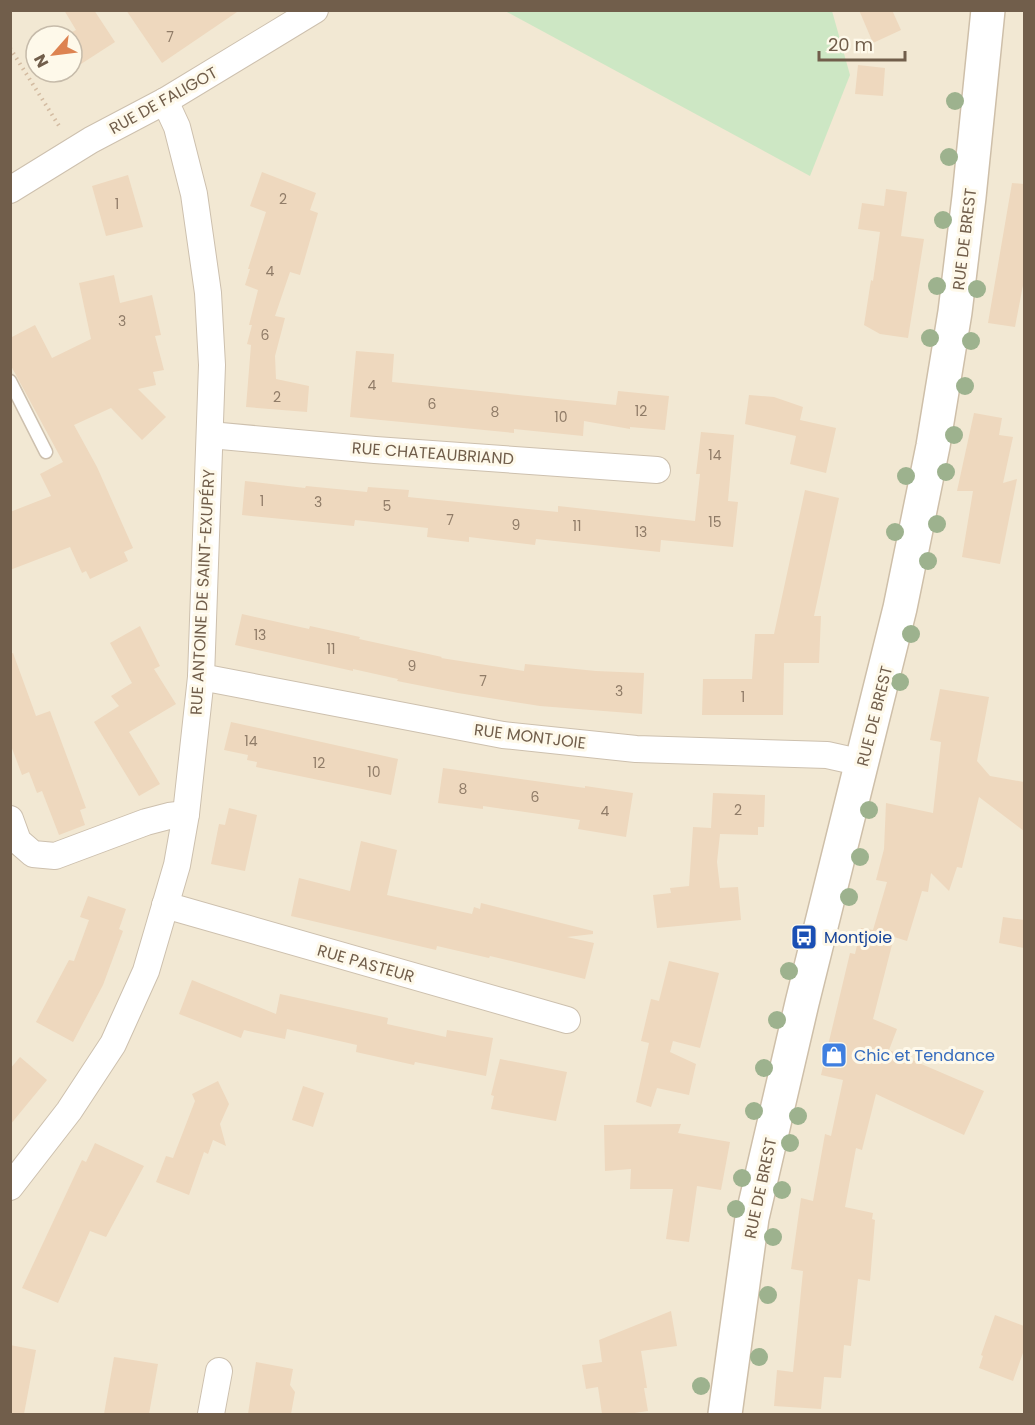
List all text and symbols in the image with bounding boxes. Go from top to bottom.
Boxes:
north arrow [24,24,84,84]
scale bar [819,24,904,62]
house number: 7 [166,27,174,47]
text: 20 m [828,32,873,57]
text: N [28,50,54,72]
street label: RUE DE FALIGOT [105,61,222,140]
street label: RUE DE BREST [947,186,982,291]
house number: 2 [279,189,287,209]
house number: 1 [115,194,119,214]
house number: 4 [266,261,275,281]
house number: 3 [118,311,126,331]
house number: 6 [261,325,270,345]
house number: 4 [368,375,377,395]
house number: 2 [273,387,281,407]
house number: 6 [428,394,437,414]
house number: 12 [635,401,647,421]
house number: 8 [491,402,500,422]
house number: 10 [554,407,568,427]
street label: RUE CHATEAUBRIAND [351,436,515,471]
house number: 14 [708,445,722,465]
street label: RUE ANTOINE DE SAINT-EXUPÉRY [185,468,220,715]
house number: 1 [260,491,264,511]
house number: 3 [314,492,322,512]
house number: 5 [383,496,391,516]
house number: 7 [446,510,454,530]
house number: 15 [708,512,722,532]
house number: 9 [512,515,520,535]
house number: 11 [573,516,581,536]
house number: 13 [635,522,647,542]
house number: 13 [254,625,266,645]
house number: 11 [327,639,335,659]
house number: 9 [408,656,416,676]
street label: RUE DE BREST [851,663,898,769]
house number: 7 [479,671,487,691]
house number: 3 [615,681,623,701]
house number: 1 [741,687,745,707]
street label: RUE MONTJOIE [473,718,587,755]
house number: 14 [244,731,258,751]
house number: 12 [313,753,325,773]
house number: 10 [367,762,381,782]
house number: 8 [459,779,468,799]
house number: 6 [531,787,540,807]
house number: 2 [734,800,742,820]
house number: 4 [601,801,610,821]
bus stop icon: Montjoie [789,922,819,952]
place label: Montjoie [824,926,892,949]
street label: RUE PASTEUR [315,939,417,988]
shop icon: Chic et Tendance [819,1040,849,1070]
place label: Chic et Tendance [854,1044,995,1067]
street label: RUE DE BREST [739,1135,782,1241]

